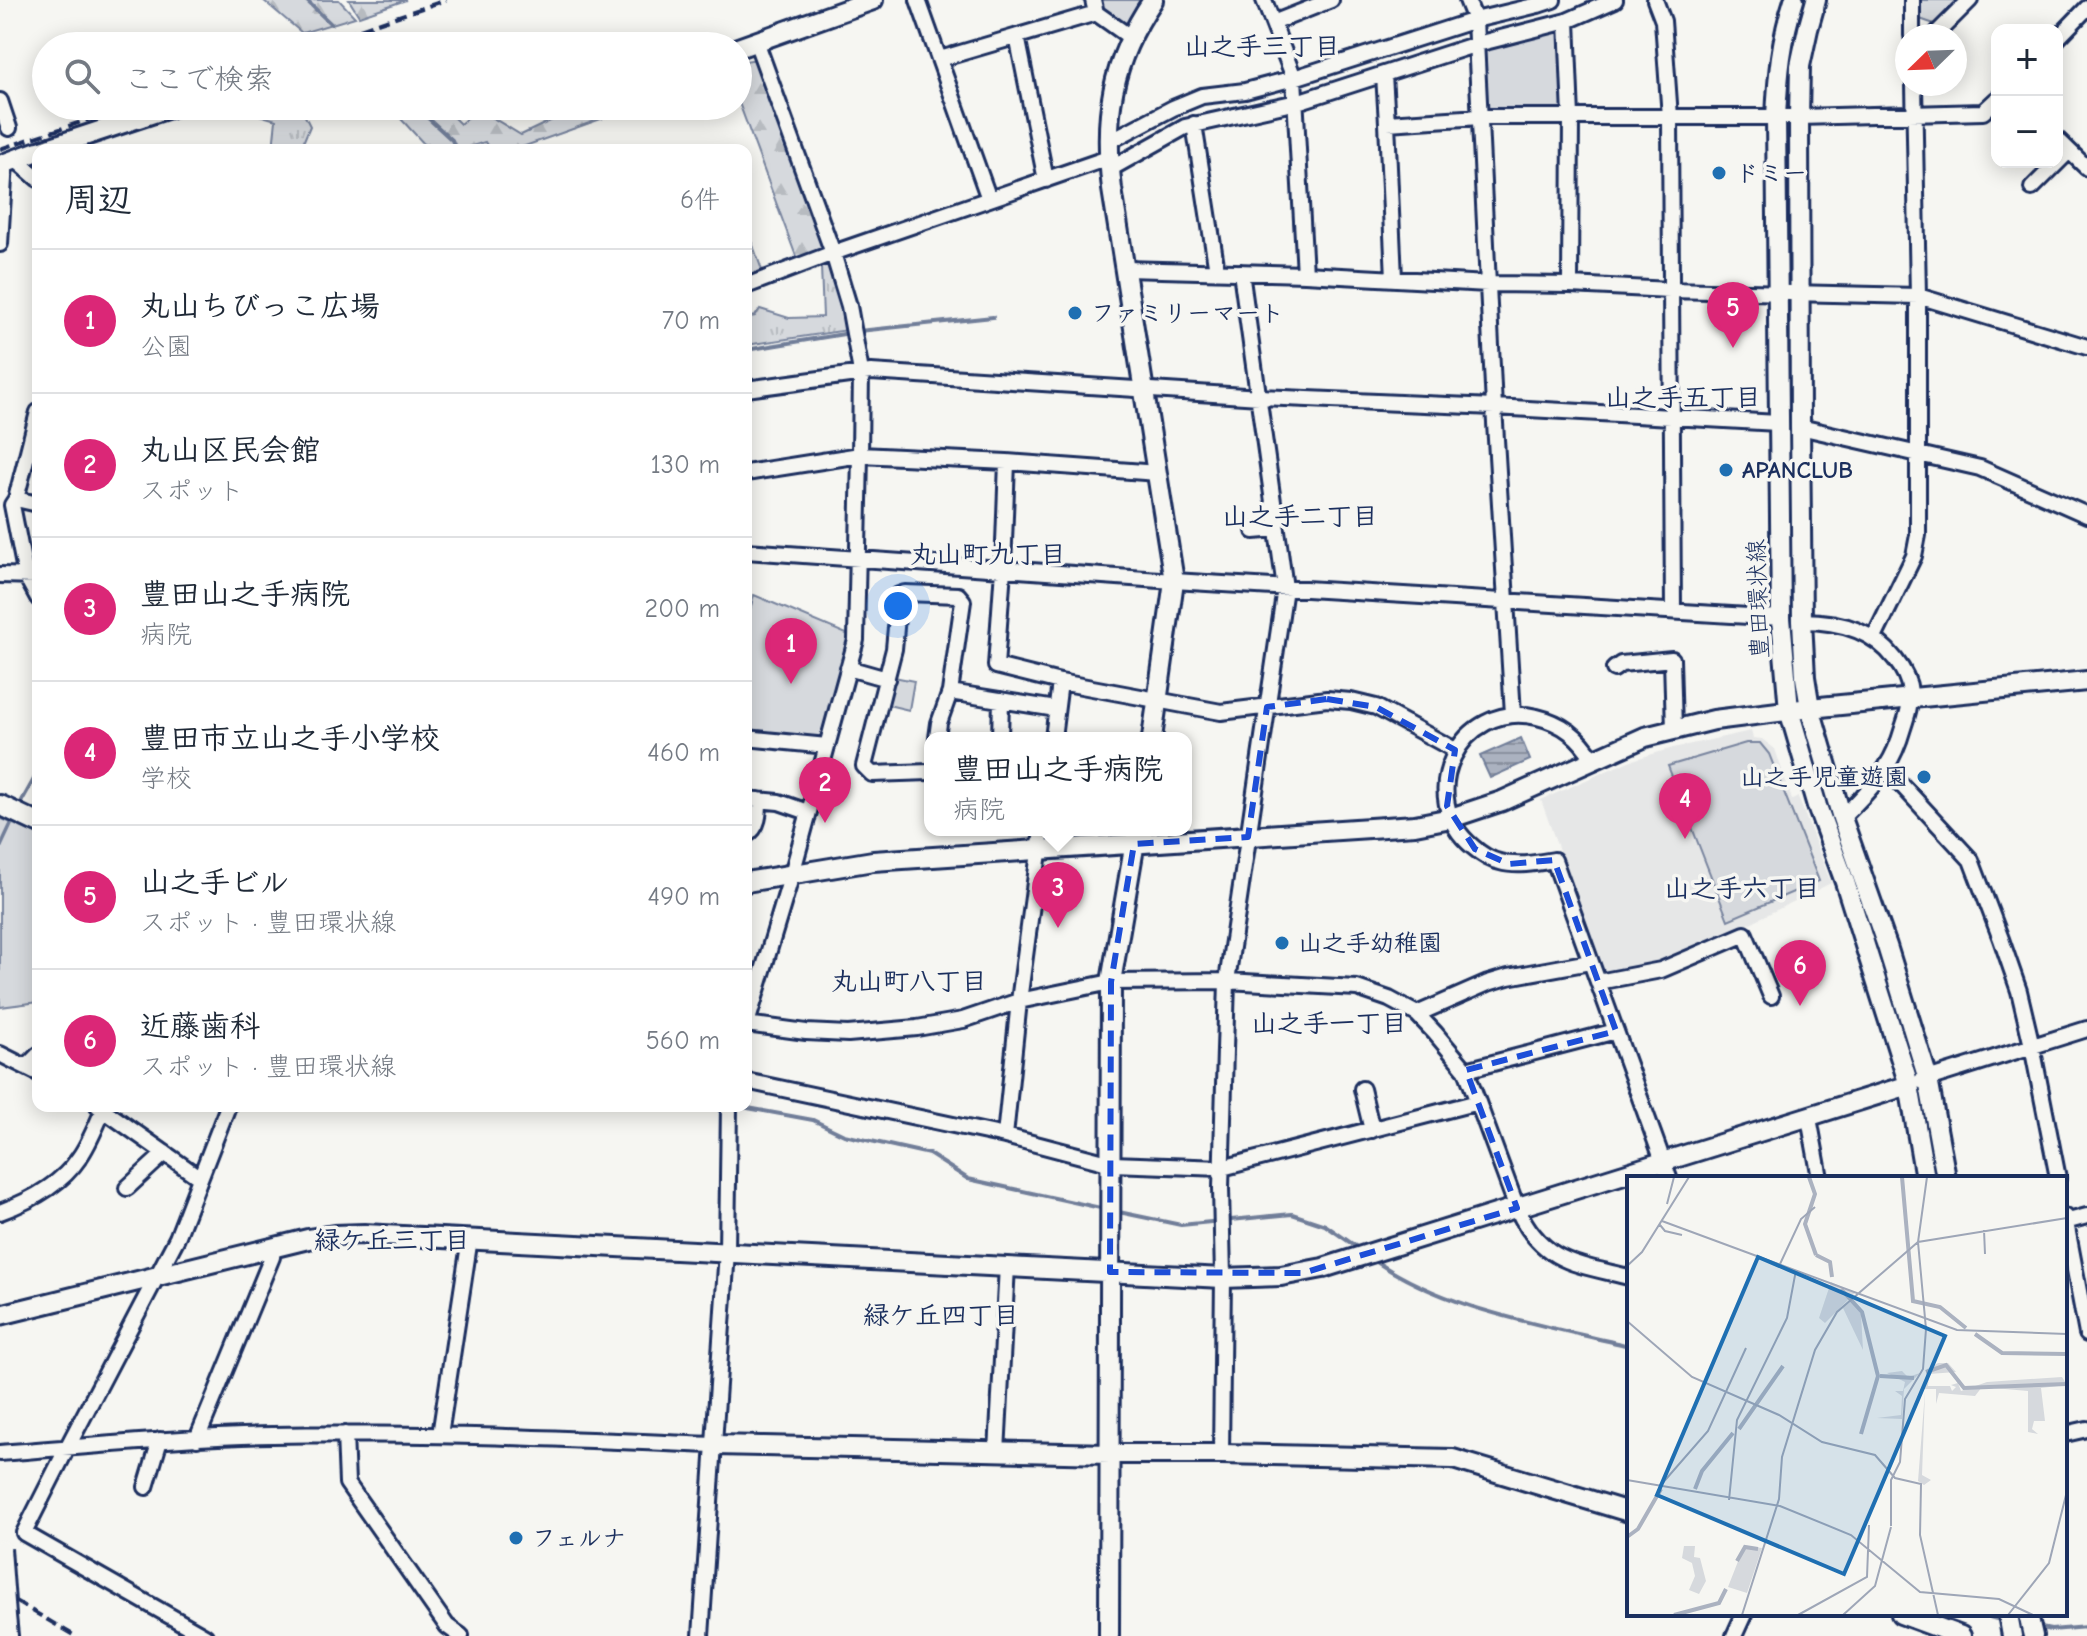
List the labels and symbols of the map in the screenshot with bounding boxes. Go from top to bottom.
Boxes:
north arrow [1895,24,1967,96]
district label: 山之手三丁目 [1184,32,1340,62]
place label: ドミー [1735,159,1807,187]
marker: ドミー [1710,164,1728,182]
pin: 5 [1707,282,1759,348]
place label: ファミリーマート [1091,299,1284,327]
marker: ファミリーマート [1066,304,1084,322]
district label: 山之手五丁目 [1605,383,1761,413]
place label: APANCLUB [1742,456,1853,484]
marker: APANCLUB [1717,461,1735,479]
district label: 山之手二丁目 [1222,502,1378,532]
street label: 豊田環状線 [1742,539,1774,659]
district label: 丸山町九丁目 [910,540,1066,570]
your location [878,586,918,626]
pin: 1 [765,618,817,684]
pin: 2 [799,757,851,823]
place label: 山之手児童遊園 [1740,763,1908,791]
marker: 山之手児童遊園 [1915,768,1933,786]
pin: 4 [1659,773,1711,839]
pin: 3 [1032,862,1084,928]
district label: 山之手六丁目 [1664,874,1820,904]
place label: 山之手幼稚園 [1298,929,1442,957]
marker: 山之手幼稚園 [1273,934,1291,952]
pin: 6 [1774,940,1826,1006]
district label: 丸山町八丁目 [831,967,987,997]
district label: 山之手一丁目 [1251,1009,1407,1039]
inset map [1627,1176,2067,1616]
district label: 緑ケ丘三丁目 [314,1226,470,1256]
district label: 緑ケ丘四丁目 [863,1301,1019,1331]
place label: フェルナ [532,1524,626,1552]
marker: フェルナ [507,1529,525,1547]

